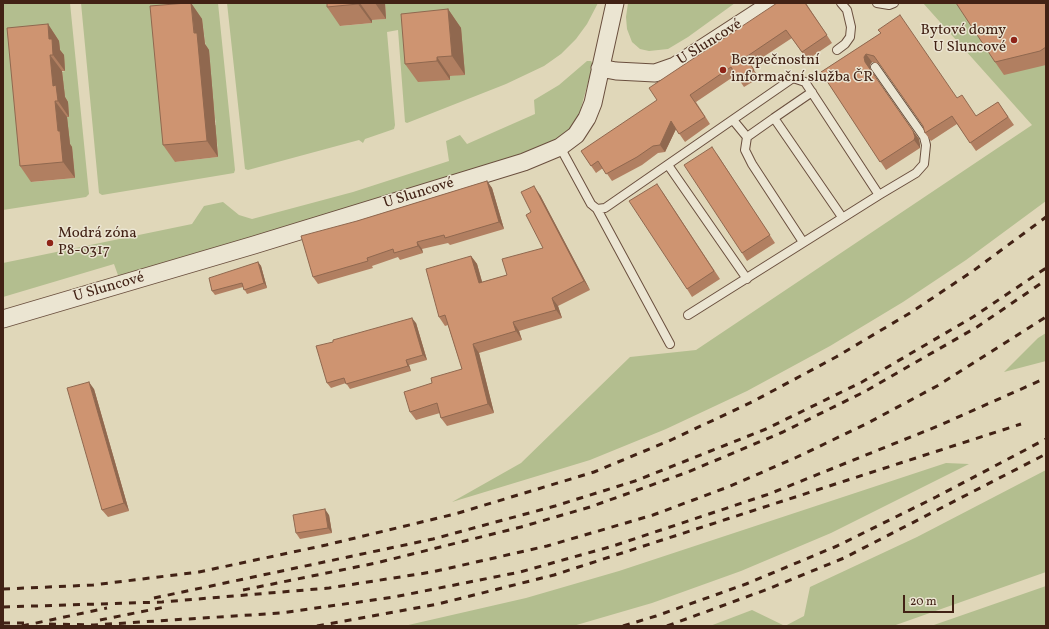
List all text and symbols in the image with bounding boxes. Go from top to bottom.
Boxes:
street label: U Sluncové [674,16,746,70]
place label: Bytové domy U Sluncové [920,22,1006,57]
marker: Bytové domy U Sluncové [1009,35,1019,45]
place label: Bezpečnostní informační služba ČR [731,52,873,87]
marker: Bezpečnostní informační služba ČR [718,65,728,75]
street label: U Sluncové [382,175,456,213]
place label: Modrá zóna P8-0317 [58,225,137,260]
marker: Modrá zóna P8-0317 [45,238,55,248]
street label: U Sluncové [72,269,146,307]
scale bar [905,587,956,613]
text: 20 m [910,594,937,610]

